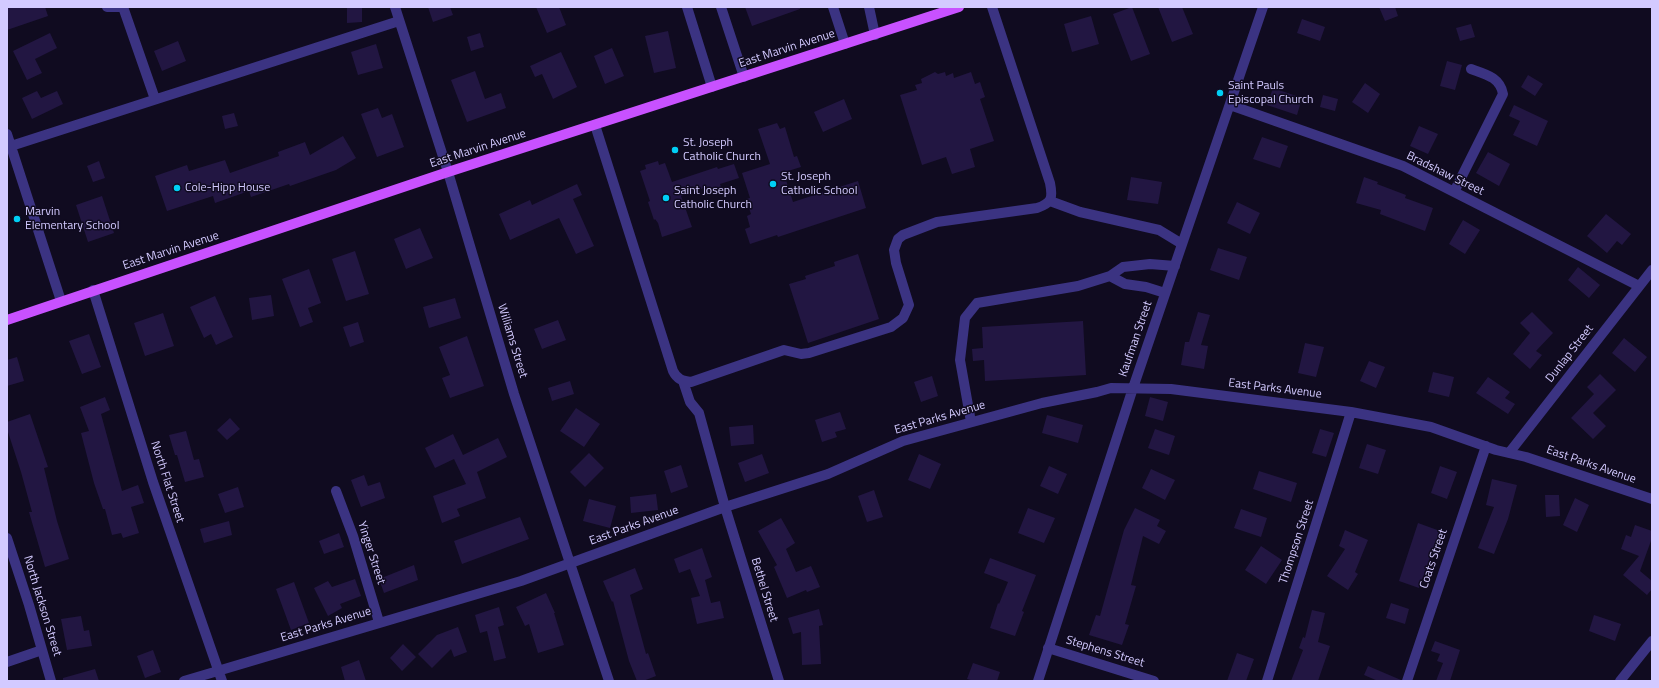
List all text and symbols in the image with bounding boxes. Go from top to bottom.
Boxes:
street label: East Marvin Avenue [737,27,837,71]
place label: Saint Pauls Episcopal Church [1228,79,1313,107]
marker: Saint Pauls Episcopal Church [1215,88,1225,98]
street label: East Marvin Avenue [428,127,528,171]
place label: St. Joseph Catholic Church [683,136,761,164]
marker: St. Joseph Catholic Church [670,145,680,155]
street label: Bradshaw Street [1404,149,1486,199]
place label: St. Joseph Catholic School [781,170,857,198]
marker: St. Joseph Catholic School [768,179,778,189]
place label: Cole-Hipp House [185,181,270,195]
marker: Cole-Hipp House [172,183,182,193]
place label: Saint Joseph Catholic Church [674,184,752,212]
marker: Saint Joseph Catholic Church [661,193,671,203]
place label: Marvin Elementary School [25,205,119,233]
marker: Marvin Elementary School [12,214,22,224]
street label: East Marvin Avenue [121,229,221,273]
street label: Kaufman Street [1116,299,1156,379]
street label: Williams Street [494,302,530,380]
street label: Dunlap Street [1543,322,1597,386]
street label: East Parks Avenue [1228,376,1322,402]
street label: East Parks Avenue [893,398,987,438]
street label: North Flat Street [147,439,187,525]
street label: East Parks Avenue [1544,443,1638,487]
street label: Thompson Street [1277,498,1317,586]
street label: East Parks Avenue [587,503,681,549]
street label: Yinger Street [354,520,388,586]
street label: Coats Street [1417,527,1451,591]
street label: North Jackson Street [20,554,64,658]
street label: Bethel Street [747,556,781,624]
street label: East Parks Avenue [279,604,373,646]
street label: Stephens Street [1064,633,1146,671]

